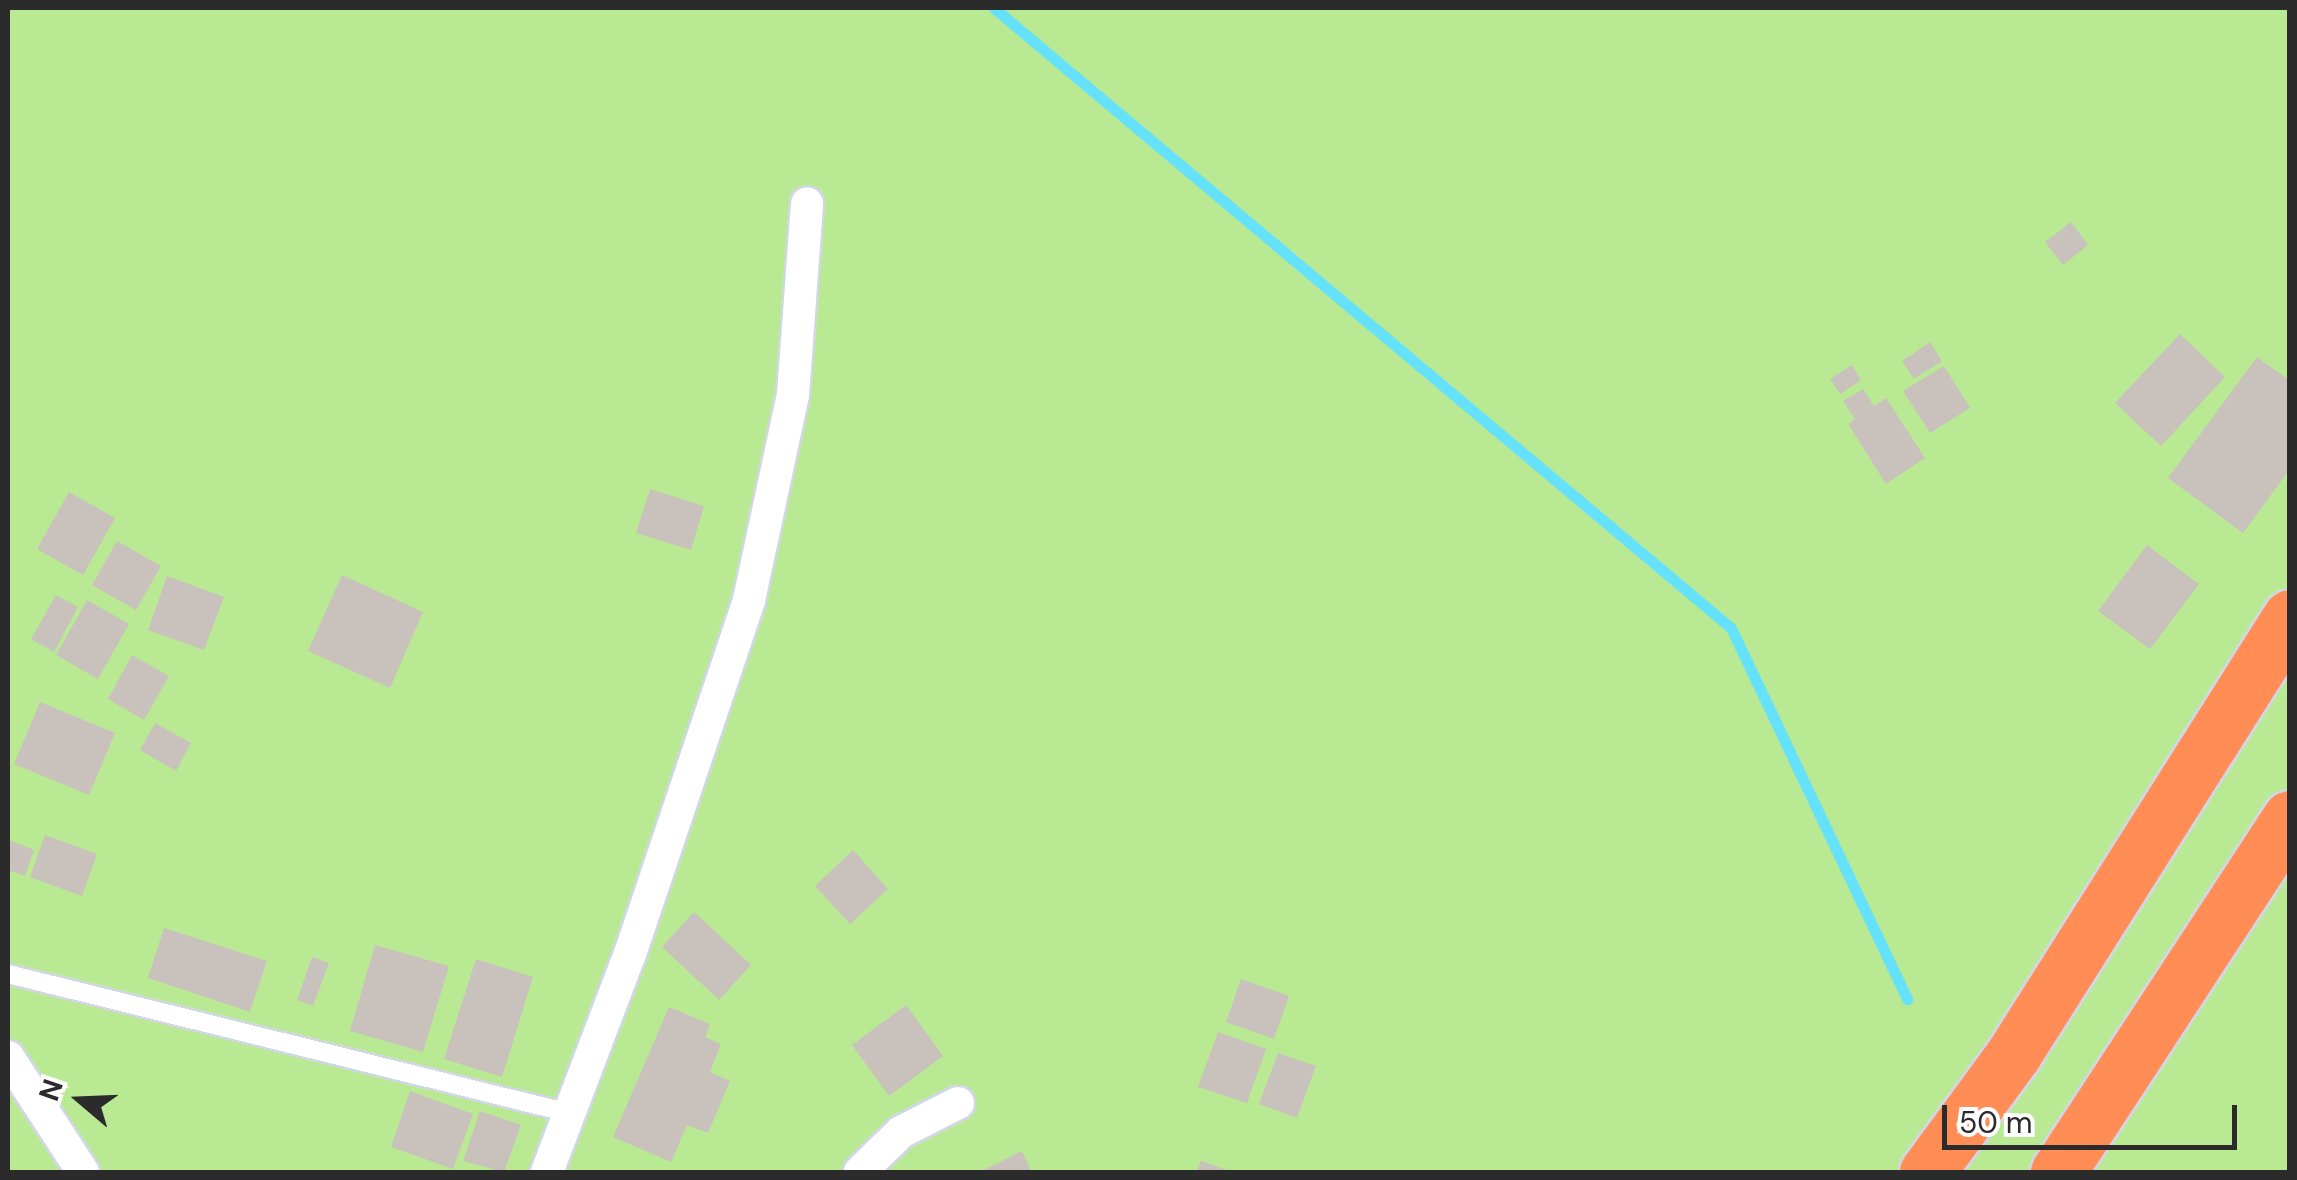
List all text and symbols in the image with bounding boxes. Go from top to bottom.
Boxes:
north arrow [30,1050,130,1150]
text: N [30,1074,72,1106]
scale bar [1947,1085,2242,1147]
text: 50 m [1959,1103,2033,1142]

